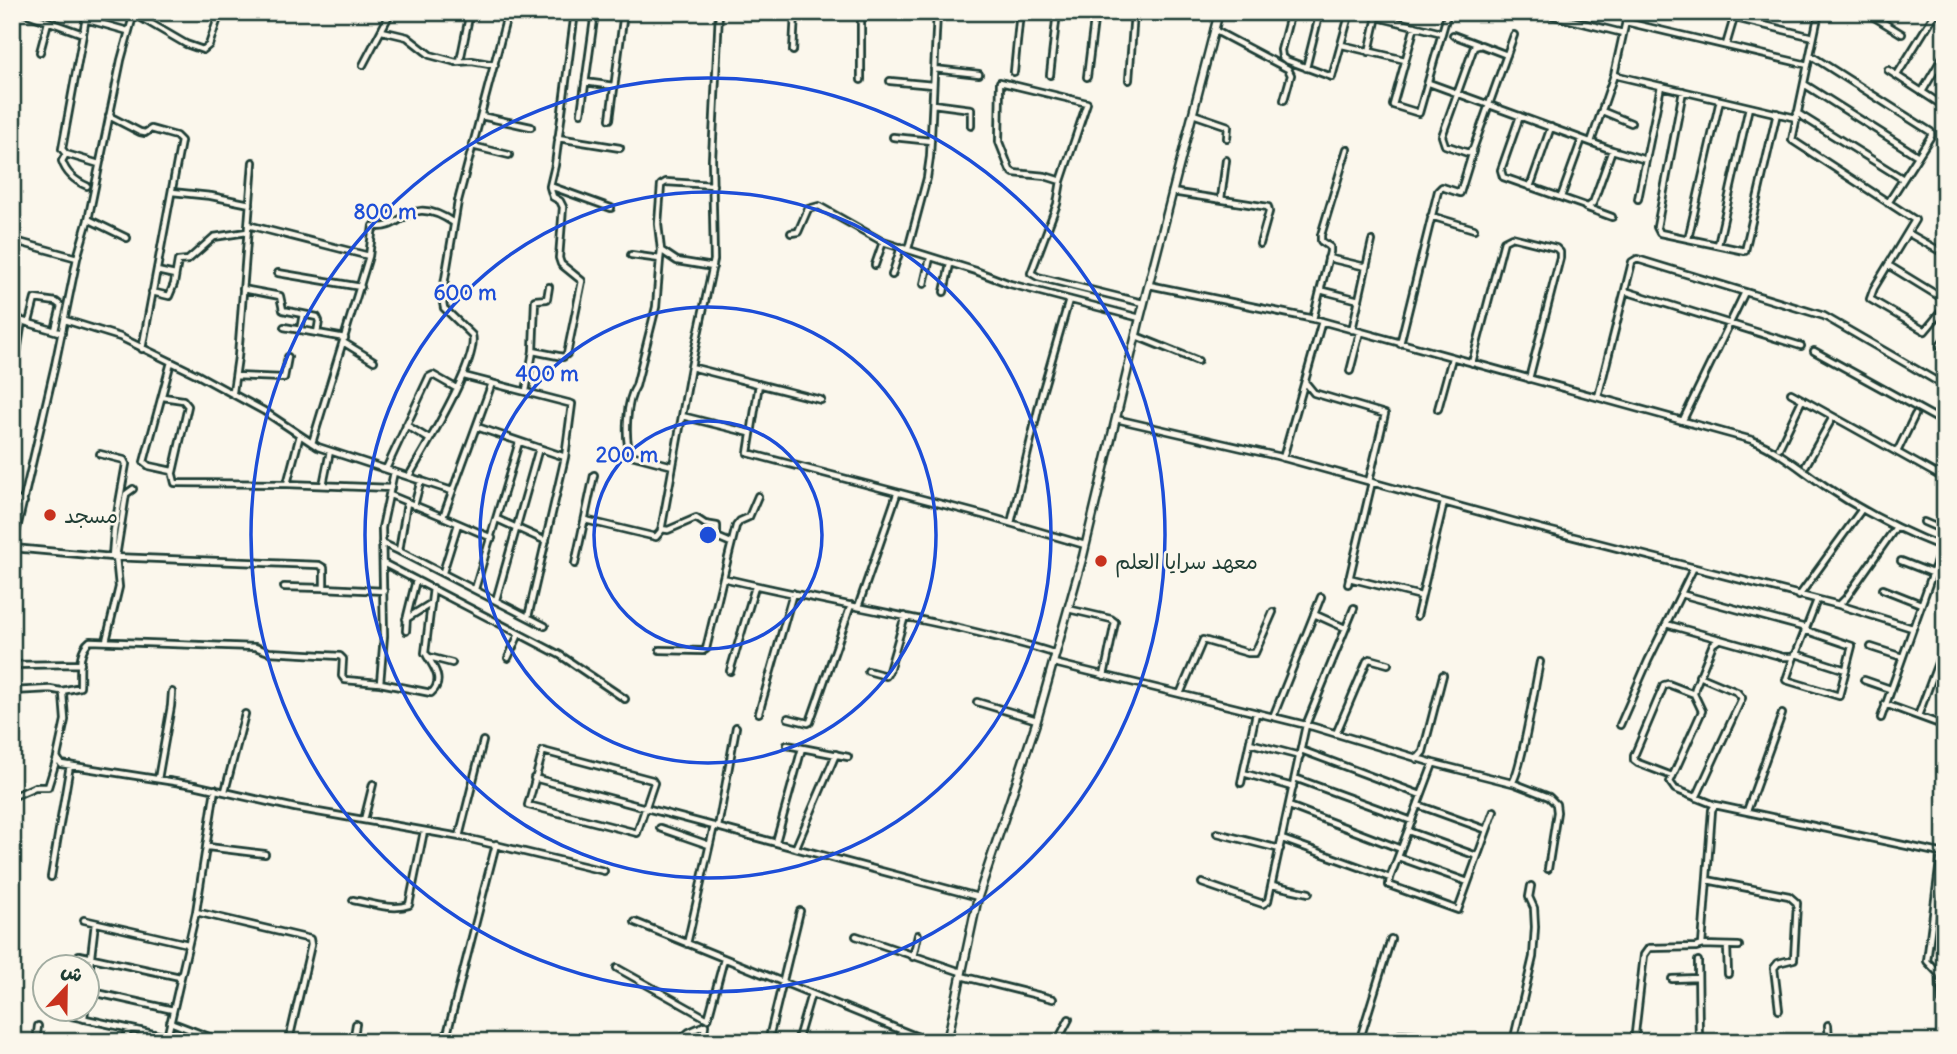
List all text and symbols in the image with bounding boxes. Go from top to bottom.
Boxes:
text: 800 m [353,198,417,225]
text: 600 m [433,279,497,306]
text: 400 m [515,360,579,387]
text: 200 m [596,441,659,468]
place label: مسجد [64,502,118,529]
marker: مسجد [42,507,58,523]
centre of rings [696,523,720,547]
place label: معهد سرايا العلم [1115,548,1258,578]
marker: معهد سرايا العلم [1093,553,1109,569]
north arrow [32,953,102,1023]
text: ش [58,957,87,987]

